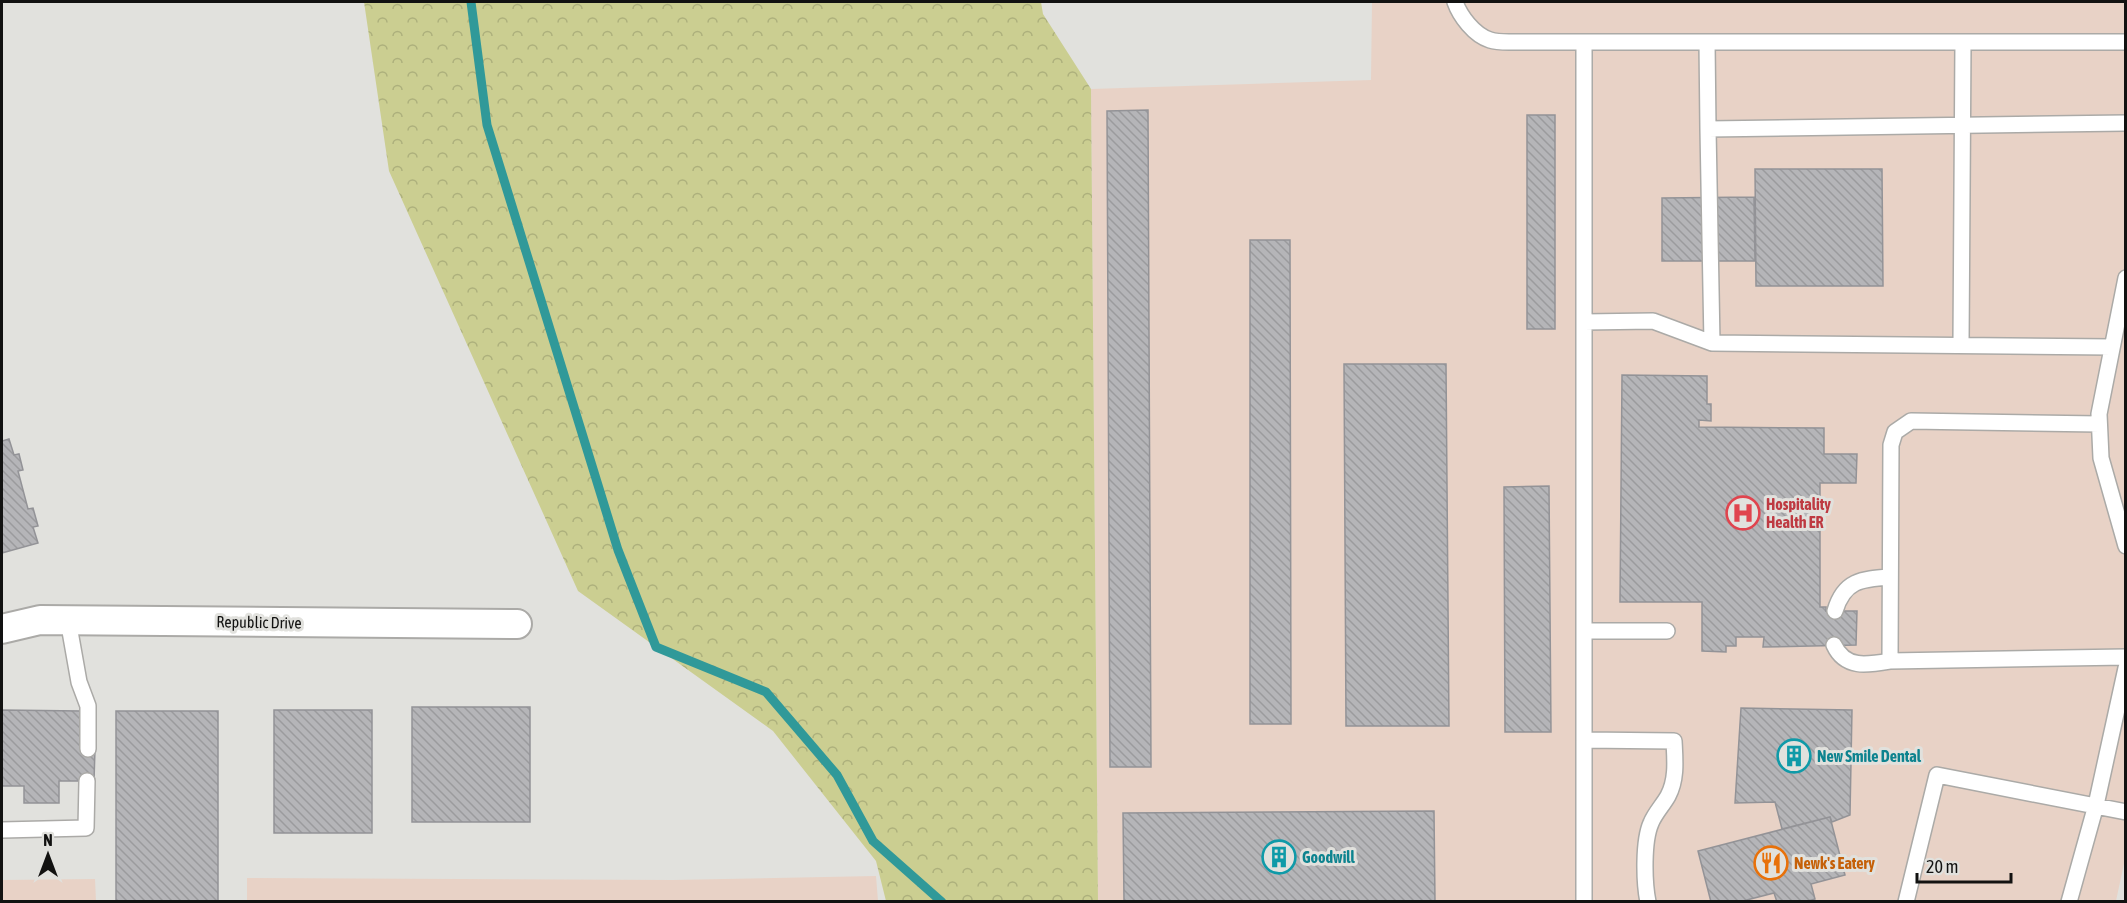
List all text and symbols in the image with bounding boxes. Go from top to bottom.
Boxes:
hospital icon: Hospitality Health ER [1725,495,1761,531]
place label: Hospitality Health ER [1766,495,1831,531]
street label: Republic Drive [216,612,302,633]
building icon: New Smile Dental [1776,738,1812,774]
place label: New Smile Dental [1817,747,1922,765]
north arrow [18,825,78,885]
text: N [43,831,53,849]
building icon: Goodwill [1261,839,1297,875]
restaurant icon: Newk's Eatery [1753,845,1789,881]
scale bar [1917,846,2012,884]
place label: Goodwill [1302,848,1356,866]
place label: Newk's Eatery [1794,854,1875,872]
text: 20 m [1926,856,1958,877]

